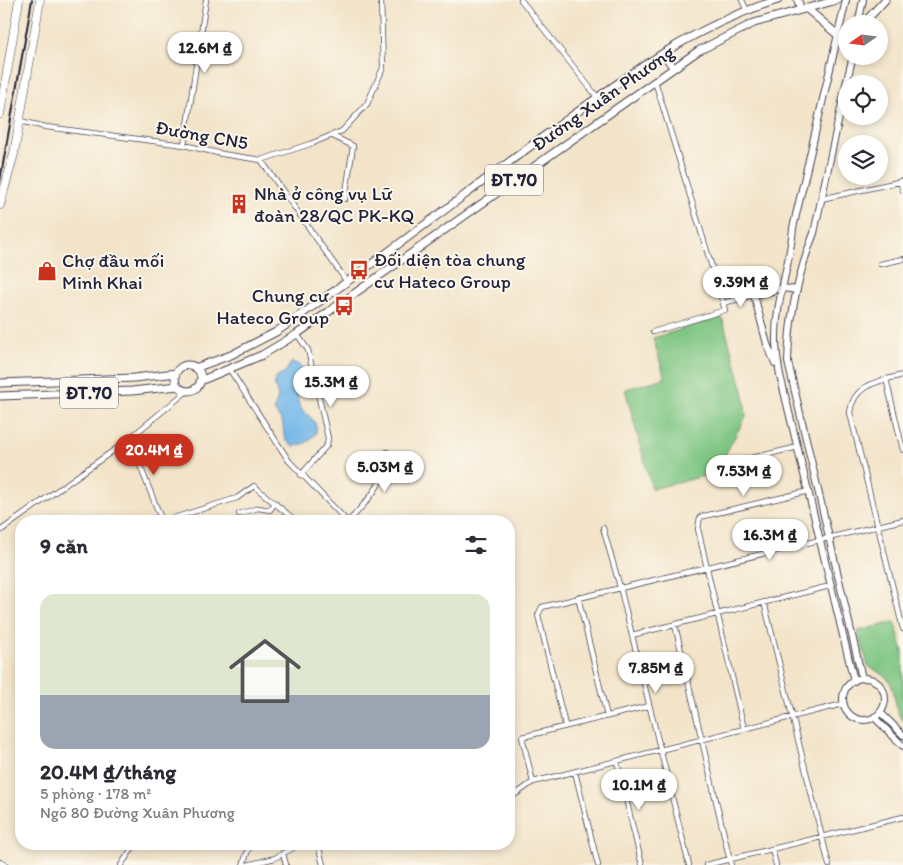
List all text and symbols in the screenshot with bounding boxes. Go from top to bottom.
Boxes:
north arrow [838,15,888,65]
map controls [838,15,888,185]
pin: 12.6M ₫ [159,32,251,74]
text: 12.6M ₫ [178,38,232,57]
street label: Đường Xuân Phương [527,40,679,156]
button: locate [838,75,888,125]
street label: Đường CN5 [154,116,250,154]
button: layers [838,135,888,185]
road number: ĐT.70 [485,164,543,196]
place label: Nhà ở công vụ Lữ đoàn 28/QC PK-KQ [254,182,415,227]
building icon: Nhà ở công vụ Lữ đoàn 28/QC PK-KQ [228,193,250,215]
place label: Đối diện tòa chung cư Hateco Group [374,248,526,293]
place label: Chợ đầu mối Minh Khai [62,249,164,294]
bus stop icon: Đối diện tòa chung cư Hateco Group [348,259,370,281]
shop icon: Chợ đầu mối Minh Khai [36,260,58,282]
pin: 9.39M ₫ [695,266,787,308]
text: 9.39M ₫ [714,272,768,291]
place label: Chung cư Hateco Group [217,284,330,329]
bus stop icon: Chung cư Hateco Group [333,295,355,317]
pin: 15.3M ₫ [285,366,377,408]
text: 15.3M ₫ [304,372,358,391]
road number: ĐT.70 [60,378,118,408]
pin: 20.4M ₫ [108,434,200,476]
text: 20.4M ₫ [125,440,183,459]
pin: 5.03M ₫ [339,450,431,493]
pin: 7.53M ₫ [698,454,790,497]
text: 5.03M ₫ [357,457,413,476]
text: 7.53M ₫ [717,461,771,480]
pin: 16.3M ₫ [724,518,816,561]
text: 16.3M ₫ [743,525,797,544]
icon: filters [462,531,490,559]
text: 9 căn [40,533,88,558]
icon: home [220,626,310,716]
pin: 7.85M ₫ [610,652,702,694]
text: 7.85M ₫ [629,658,683,677]
text: 20.4M ₫/tháng [40,759,176,784]
pin: 10.1M ₫ [593,768,685,811]
text: 10.1M ₫ [612,775,666,794]
text: 5 phòng · 178 m² [40,784,151,803]
text: Ngõ 80 Đường Xuân Phương [40,803,235,822]

